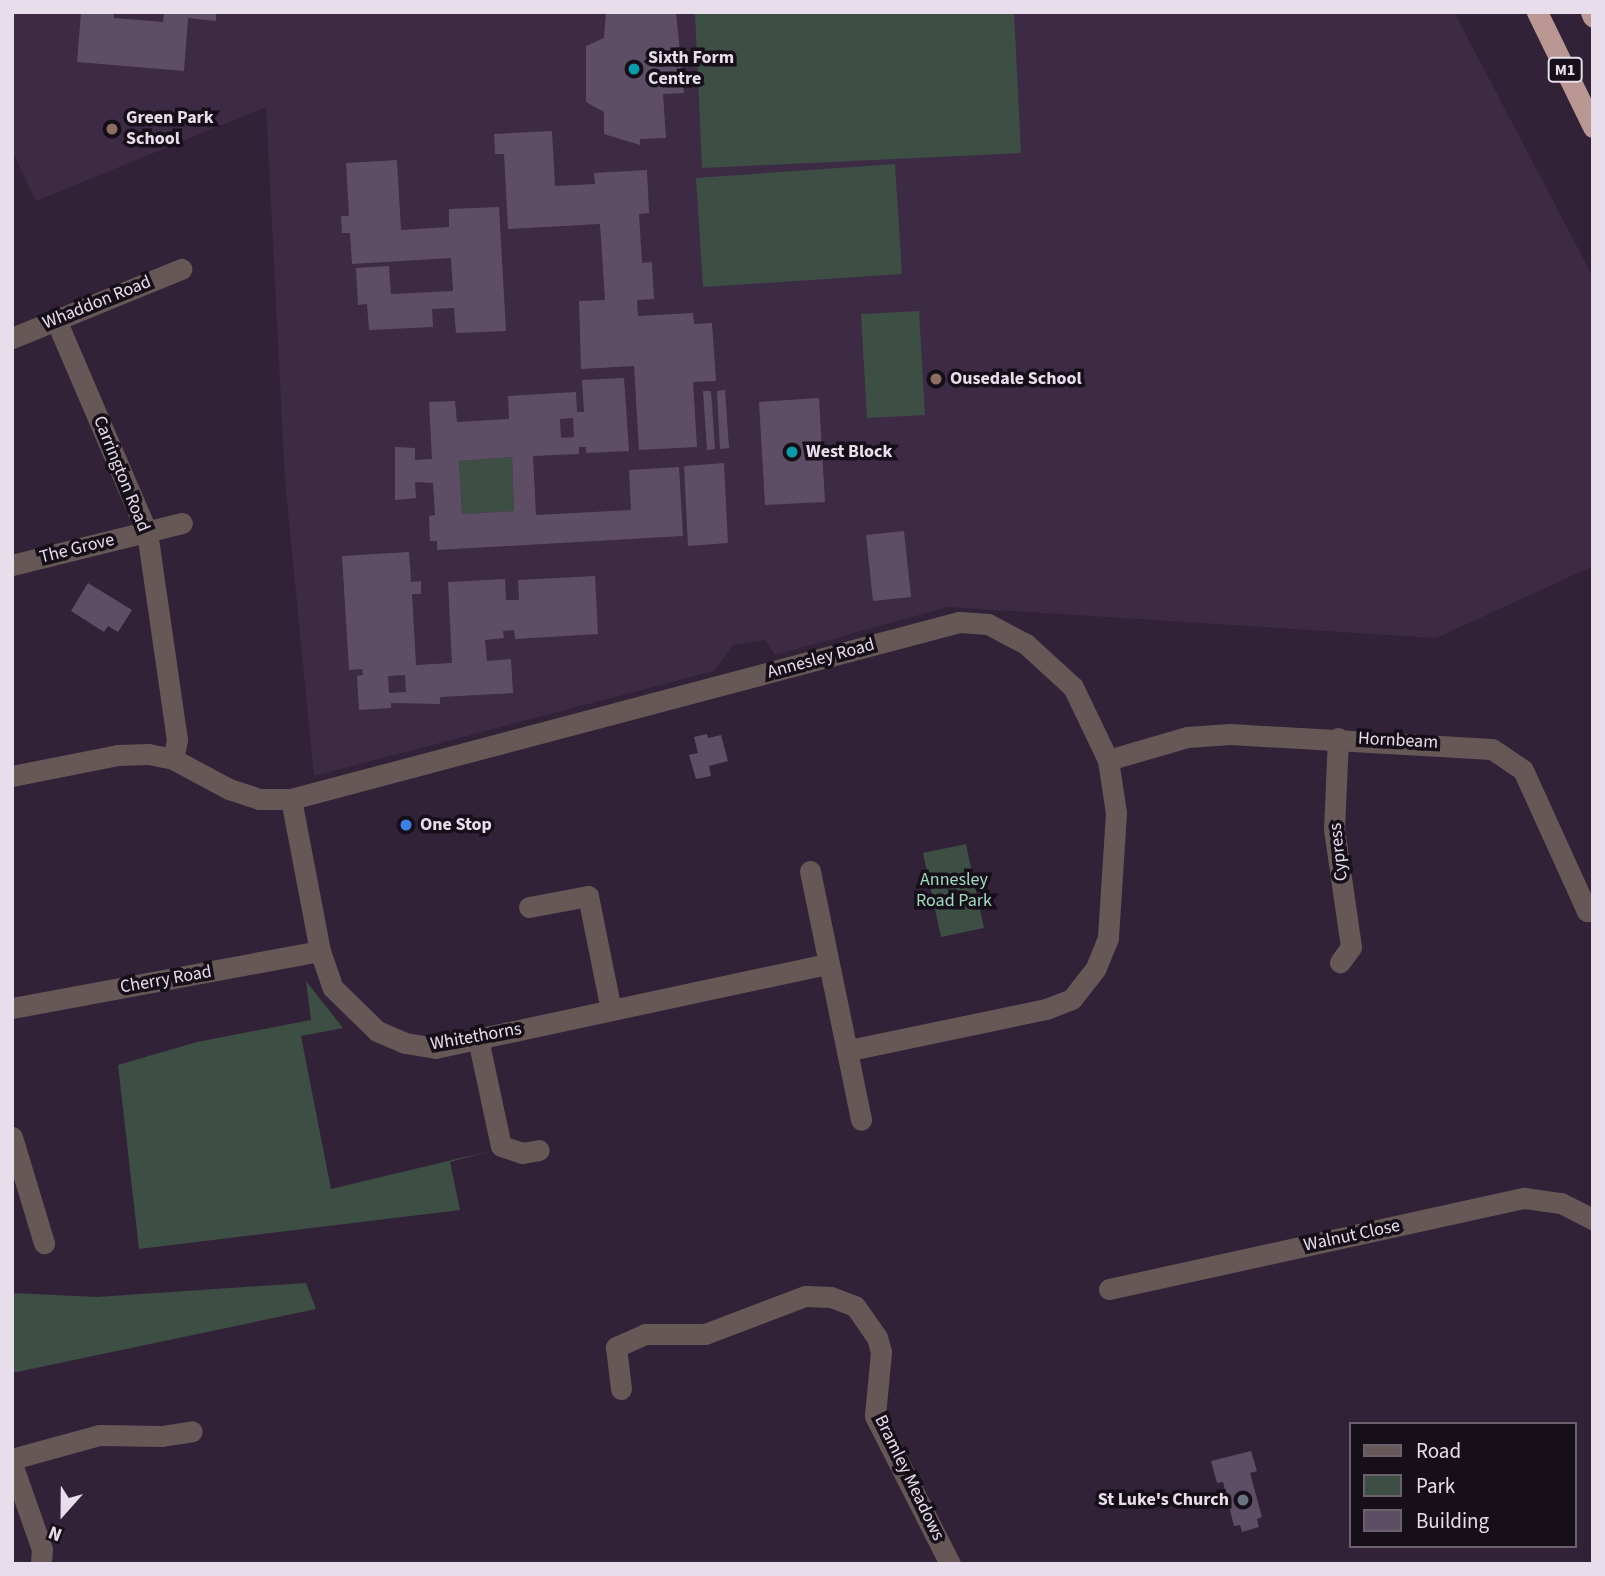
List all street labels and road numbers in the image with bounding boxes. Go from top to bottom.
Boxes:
road number: M1 [1548,58,1582,82]
street label: Whaddon Road [40,271,154,335]
street label: Carrington Road [88,413,154,535]
street label: The Grove [37,529,117,569]
street label: Annesley Road [765,634,877,684]
street label: Hornbeam [1357,728,1439,754]
street label: Cypress [1325,822,1353,882]
street label: Cherry Road [119,961,213,999]
street label: Whitethorns [429,1018,523,1056]
street label: Walnut Close [1302,1215,1402,1257]
street label: Bramley Meadows [869,1412,949,1544]

